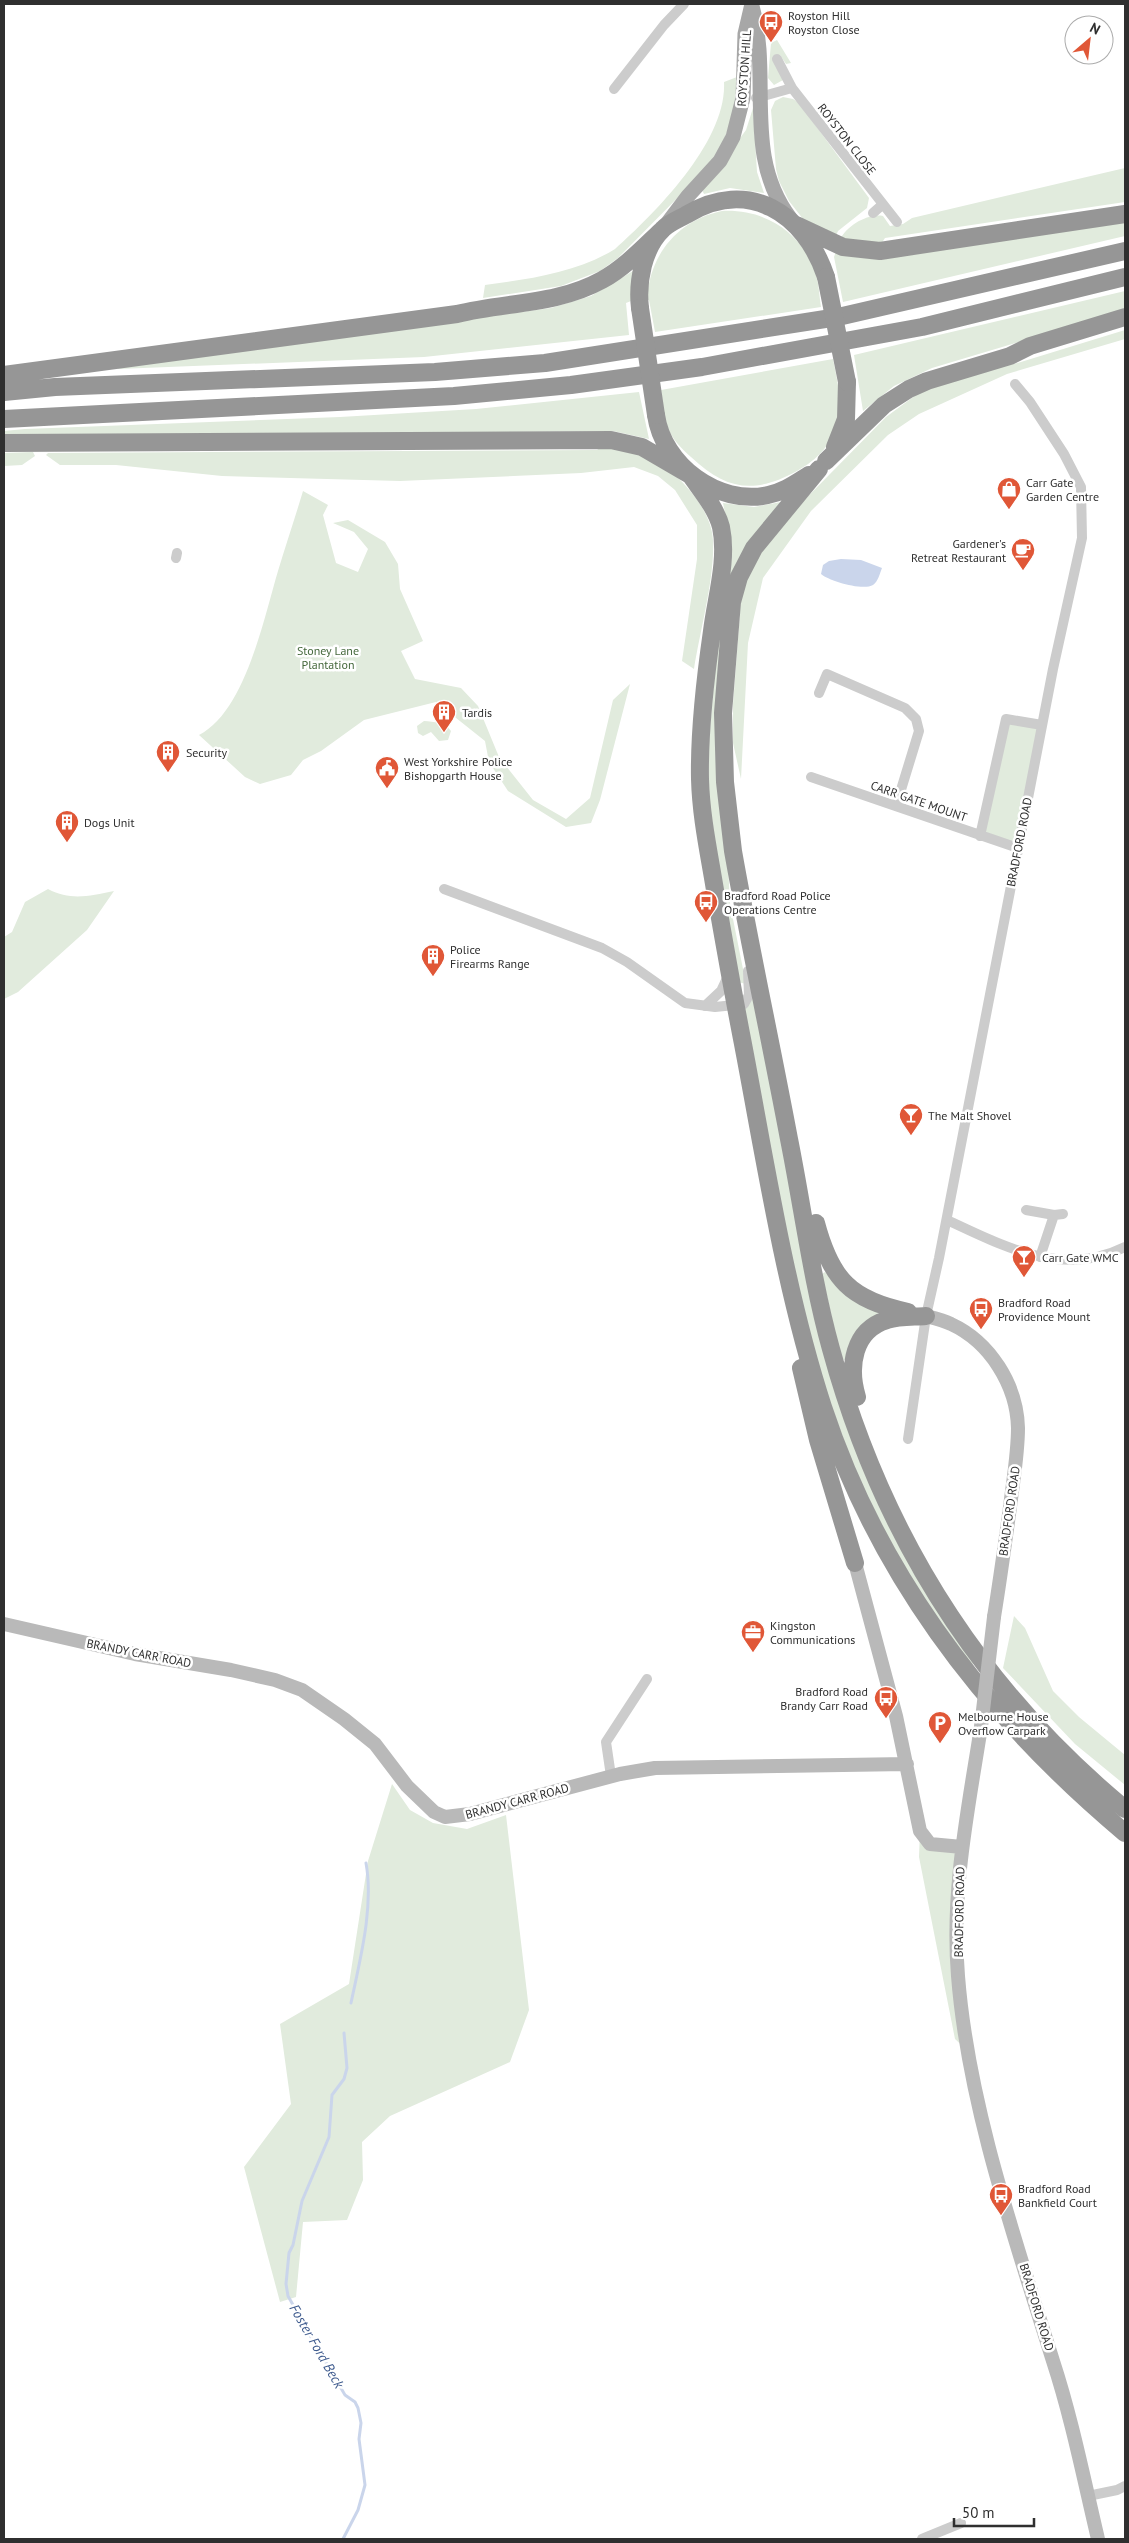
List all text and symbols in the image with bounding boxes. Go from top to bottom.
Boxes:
place label: Royston Hill Royston Close [788,8,860,37]
bus stop icon: Royston Hill Royston Close [758,9,784,43]
north arrow [1064,15,1114,65]
text: N [1087,18,1103,39]
street label: ROYSTON HILL [734,29,754,107]
street label: ROYSTON CLOSE [815,100,879,178]
place label: Carr Gate Garden Centre [1026,475,1099,504]
shop icon: Carr Gate Garden Centre [996,476,1022,510]
place label: Gardener's Retreat Restaurant [911,536,1006,565]
cafe icon: Gardener's Retreat Restaurant [1010,537,1036,571]
park label: Stoney Lane Plantation [297,643,359,672]
building icon: Tardis [431,699,457,733]
place label: Tardis [462,705,492,720]
building icon: Security [155,739,181,773]
place label: Security [186,745,228,760]
place label: West Yorkshire Police Bishopgarth House [404,754,512,783]
public building icon: West Yorkshire Police Bishopgarth House [374,755,400,789]
street label: CARR GATE MOUNT [869,777,970,825]
street label: BRADFORD ROAD [1003,796,1035,888]
building icon: Dogs Unit [54,809,80,843]
place label: Dogs Unit [84,815,135,830]
place label: Bradford Road Police Operations Centre [724,888,831,917]
bus stop icon: Bradford Road Police Operations Centre [693,889,719,923]
place label: Police Firearms Range [450,942,530,971]
building icon: Police Firearms Range [420,943,446,977]
bar icon: The Malt Shovel [898,1102,924,1136]
place label: The Malt Shovel [928,1108,1012,1123]
bar icon: Carr Gate WMC [1011,1244,1037,1278]
place label: Carr Gate WMC [1042,1250,1119,1265]
place label: Bradford Road Providence Mount [998,1295,1090,1324]
bus stop icon: Bradford Road Providence Mount [968,1296,994,1330]
street label: BRADFORD ROAD [995,1465,1023,1557]
place label: Kingston Communications [770,1618,855,1647]
office icon: Kingston Communications [740,1619,766,1653]
street label: BRANDY CARR ROAD [85,1635,193,1671]
place label: Bradford Road Brandy Carr Road [780,1684,868,1713]
bus stop icon: Bradford Road Brandy Carr Road [873,1685,899,1719]
place label: Melbourne House Overflow Carpark [958,1709,1049,1738]
parking icon: Melbourne House Overflow Carpark [927,1710,953,1744]
street label: BRANDY CARR ROAD [464,1780,570,1822]
street label: BRADFORD ROAD [951,1866,967,1957]
place label: Bradford Road Bankfield Court [1018,2181,1097,2210]
bus stop icon: Bradford Road Bankfield Court [988,2182,1014,2216]
street label: BRADFORD ROAD [1017,2261,1057,2353]
water label: Foster Ford Beck [286,2301,349,2392]
scale bar [954,2496,1034,2528]
text: 50 m [962,2503,995,2522]

